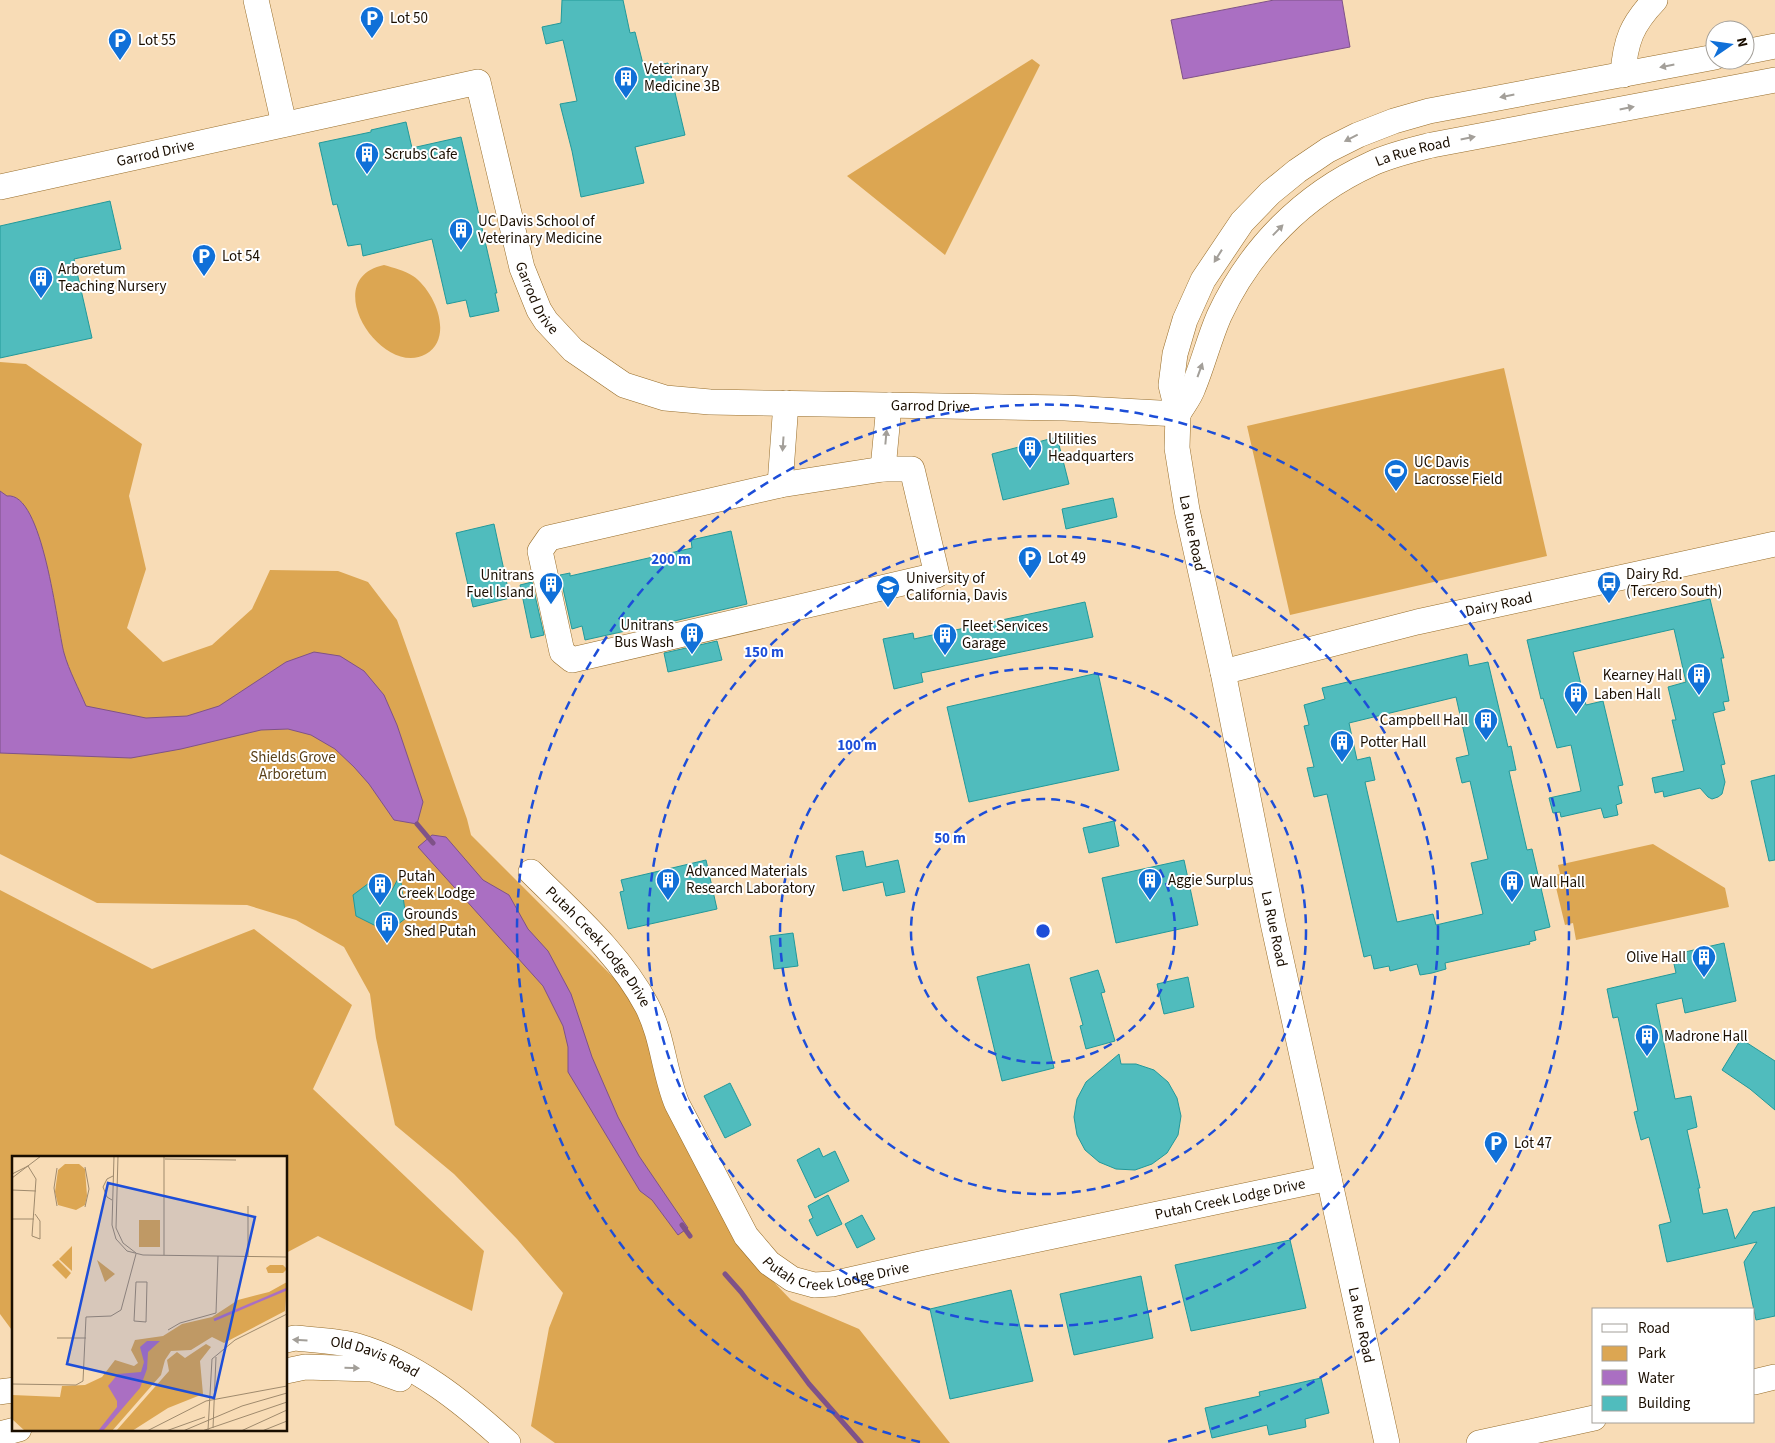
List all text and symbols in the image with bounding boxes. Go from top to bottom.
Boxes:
parking icon: Lot 50 [359,5,385,39]
place label: Lot 50 [390,8,428,29]
north arrow [1705,20,1755,70]
parking icon: Lot 55 [107,27,133,61]
place label: Lot 55 [138,30,176,51]
text: N [1731,36,1752,49]
place label: Veterinary Medicine 3B [644,59,720,97]
one-way arrow [1659,63,1675,71]
building icon: Veterinary Medicine 3B [613,65,639,99]
one-way arrow [1499,93,1515,101]
one-way arrow [1620,103,1636,111]
street label: La Rue Road [1372,131,1452,172]
street label: Garrod Drive [114,134,196,172]
one-way arrow [1344,134,1358,142]
one-way arrow [1460,134,1475,142]
building icon: Scrubs Cafe [354,141,380,175]
place label: Scrubs Cafe [384,144,458,165]
place label: UC Davis School of Veterinary Medicine [478,211,602,249]
building icon: UC Davis School of Veterinary Medicine [448,217,474,251]
one-way arrow [1272,224,1284,236]
parking icon: Lot 54 [191,243,217,277]
place label: Lot 54 [222,246,261,267]
one-way arrow [1214,250,1223,263]
place label: Arboretum Teaching Nursery [58,259,167,297]
street label: Garrod Drive [510,260,564,339]
building icon: Arboretum Teaching Nursery [28,265,54,299]
one-way arrow [1197,363,1204,378]
street label: Garrod Drive [891,395,970,417]
one-way arrow [882,428,890,444]
place label: Utilities Headquarters [1048,429,1134,467]
building icon: Utilities Headquarters [1017,435,1043,469]
one-way arrow [778,436,786,452]
place label: UC Davis Lacrosse Field [1414,452,1503,490]
sports icon: UC Davis Lacrosse Field [1383,458,1409,492]
street label: La Rue Road [1174,493,1210,573]
parking icon: Lot 49 [1017,545,1043,579]
place label: Lot 49 [1048,548,1086,569]
text: 200 m [651,549,691,570]
place label: Dairy Rd. (Tercero South) [1626,564,1722,602]
place label: Unitrans Fuel Island [466,565,534,603]
place label: University of California, Davis [906,568,1007,606]
bus stop icon: Dairy Rd. (Tercero South) [1596,570,1622,604]
building icon: Unitrans Fuel Island [538,571,564,605]
school or university icon: University of California, Davis [875,574,901,608]
street label: Dairy Road [1463,587,1534,622]
place label: Unitrans Bus Wash [614,615,674,653]
place label: Fleet Services Garage [962,616,1048,654]
building icon: Unitrans Bus Wash [679,621,705,655]
building icon: Fleet Services Garage [932,622,958,656]
text: 150 m [744,642,784,663]
building icon: Kearney Hall [1686,662,1712,696]
place label: Kearney Hall [1603,665,1682,686]
building icon: Laben Hall [1563,681,1589,715]
place label: Laben Hall [1594,684,1661,705]
building icon: Campbell Hall [1473,707,1499,741]
place label: Campbell Hall [1380,710,1468,731]
building icon: Potter Hall [1329,729,1355,763]
place label: Potter Hall [1360,732,1426,753]
text: 100 m [837,735,877,756]
park label: Shields Grove Arboretum [250,747,336,785]
text: 50 m [934,828,966,849]
place label: Advanced Materials Research Laboratory [686,861,815,899]
place label: Putah Creek Lodge [398,866,475,904]
building icon: Advanced Materials Research Laboratory [655,867,681,901]
building icon: Aggie Surplus [1137,867,1163,901]
building icon: Wall Hall [1499,869,1525,903]
place label: Aggie Surplus [1168,870,1253,891]
building icon: Putah Creek Lodge [367,872,393,906]
place label: Wall Hall [1530,872,1585,893]
street label: Putah Creek Lodge Drive [541,882,656,1011]
street label: La Rue Road [1256,889,1292,969]
place label: Grounds Shed Putah [404,904,476,942]
building icon: Grounds Shed Putah [374,910,400,944]
centre of rings [1034,922,1052,940]
building icon: Olive Hall [1691,944,1717,978]
place label: Olive Hall [1626,947,1686,968]
building icon: Madrone Hall [1634,1023,1660,1057]
place label: Madrone Hall [1664,1026,1748,1047]
parking icon: Lot 47 [1483,1130,1509,1164]
place label: Lot 47 [1514,1133,1552,1154]
inset map [12,1156,288,1430]
street label: Putah Creek Lodge Drive [1153,1173,1307,1225]
street label: Putah Creek Lodge Drive [757,1252,911,1296]
street label: La Rue Road [1343,1285,1379,1365]
legend [1592,1308,1755,1423]
text: Road [1638,1318,1670,1339]
street label: Old Davis Road [329,1331,424,1382]
one-way arrow [292,1335,308,1343]
text: Park [1638,1343,1667,1364]
one-way arrow [344,1365,360,1373]
text: Water [1638,1368,1675,1389]
text: Building [1638,1393,1691,1414]

